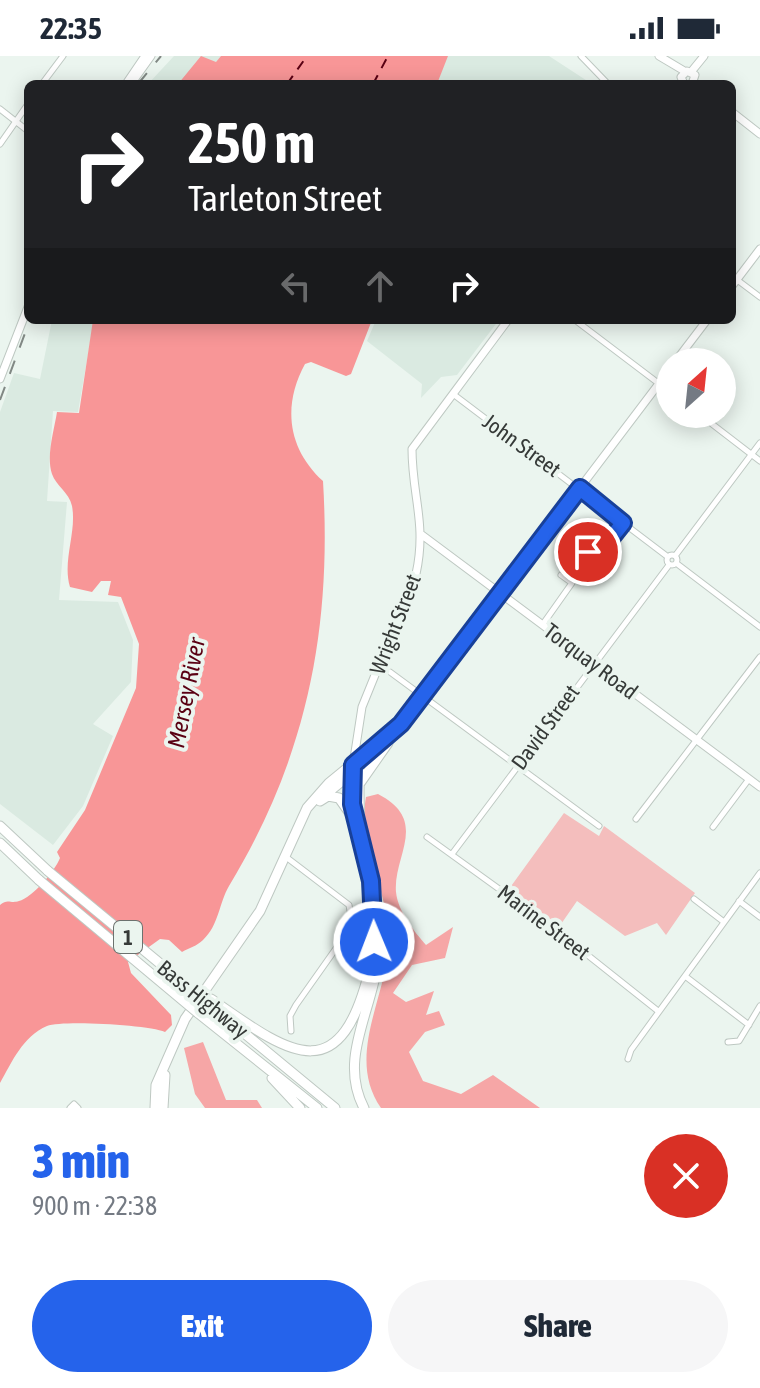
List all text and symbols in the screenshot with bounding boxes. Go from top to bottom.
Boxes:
text: 22:35 [40,11,102,45]
text: 250 m [188,111,315,175]
icon: right [56,112,160,216]
text: Tarleton Street [188,177,382,219]
icon: left [274,264,318,308]
icon: ahead [358,264,402,308]
icon: right [442,264,486,308]
north arrow [656,348,736,428]
map controls [656,348,736,428]
street label: John Street [478,408,566,482]
pin [554,518,622,586]
icon: arrive [566,530,610,574]
street label: Wright Street [364,570,426,678]
street label: Torquay Road [539,617,643,705]
water label: Mersey River [162,635,210,750]
street label: David Street [506,680,584,774]
street label: Marine Street [493,879,595,965]
position arrow [332,900,416,984]
road number: 1 [114,921,142,953]
street label: Bass Highway [152,954,254,1044]
text: 3 min [32,1133,130,1188]
button: close [644,1134,728,1218]
text: 900 m · 22:38 [32,1191,157,1221]
button: Exit [32,1280,372,1372]
button: Share [388,1280,728,1372]

